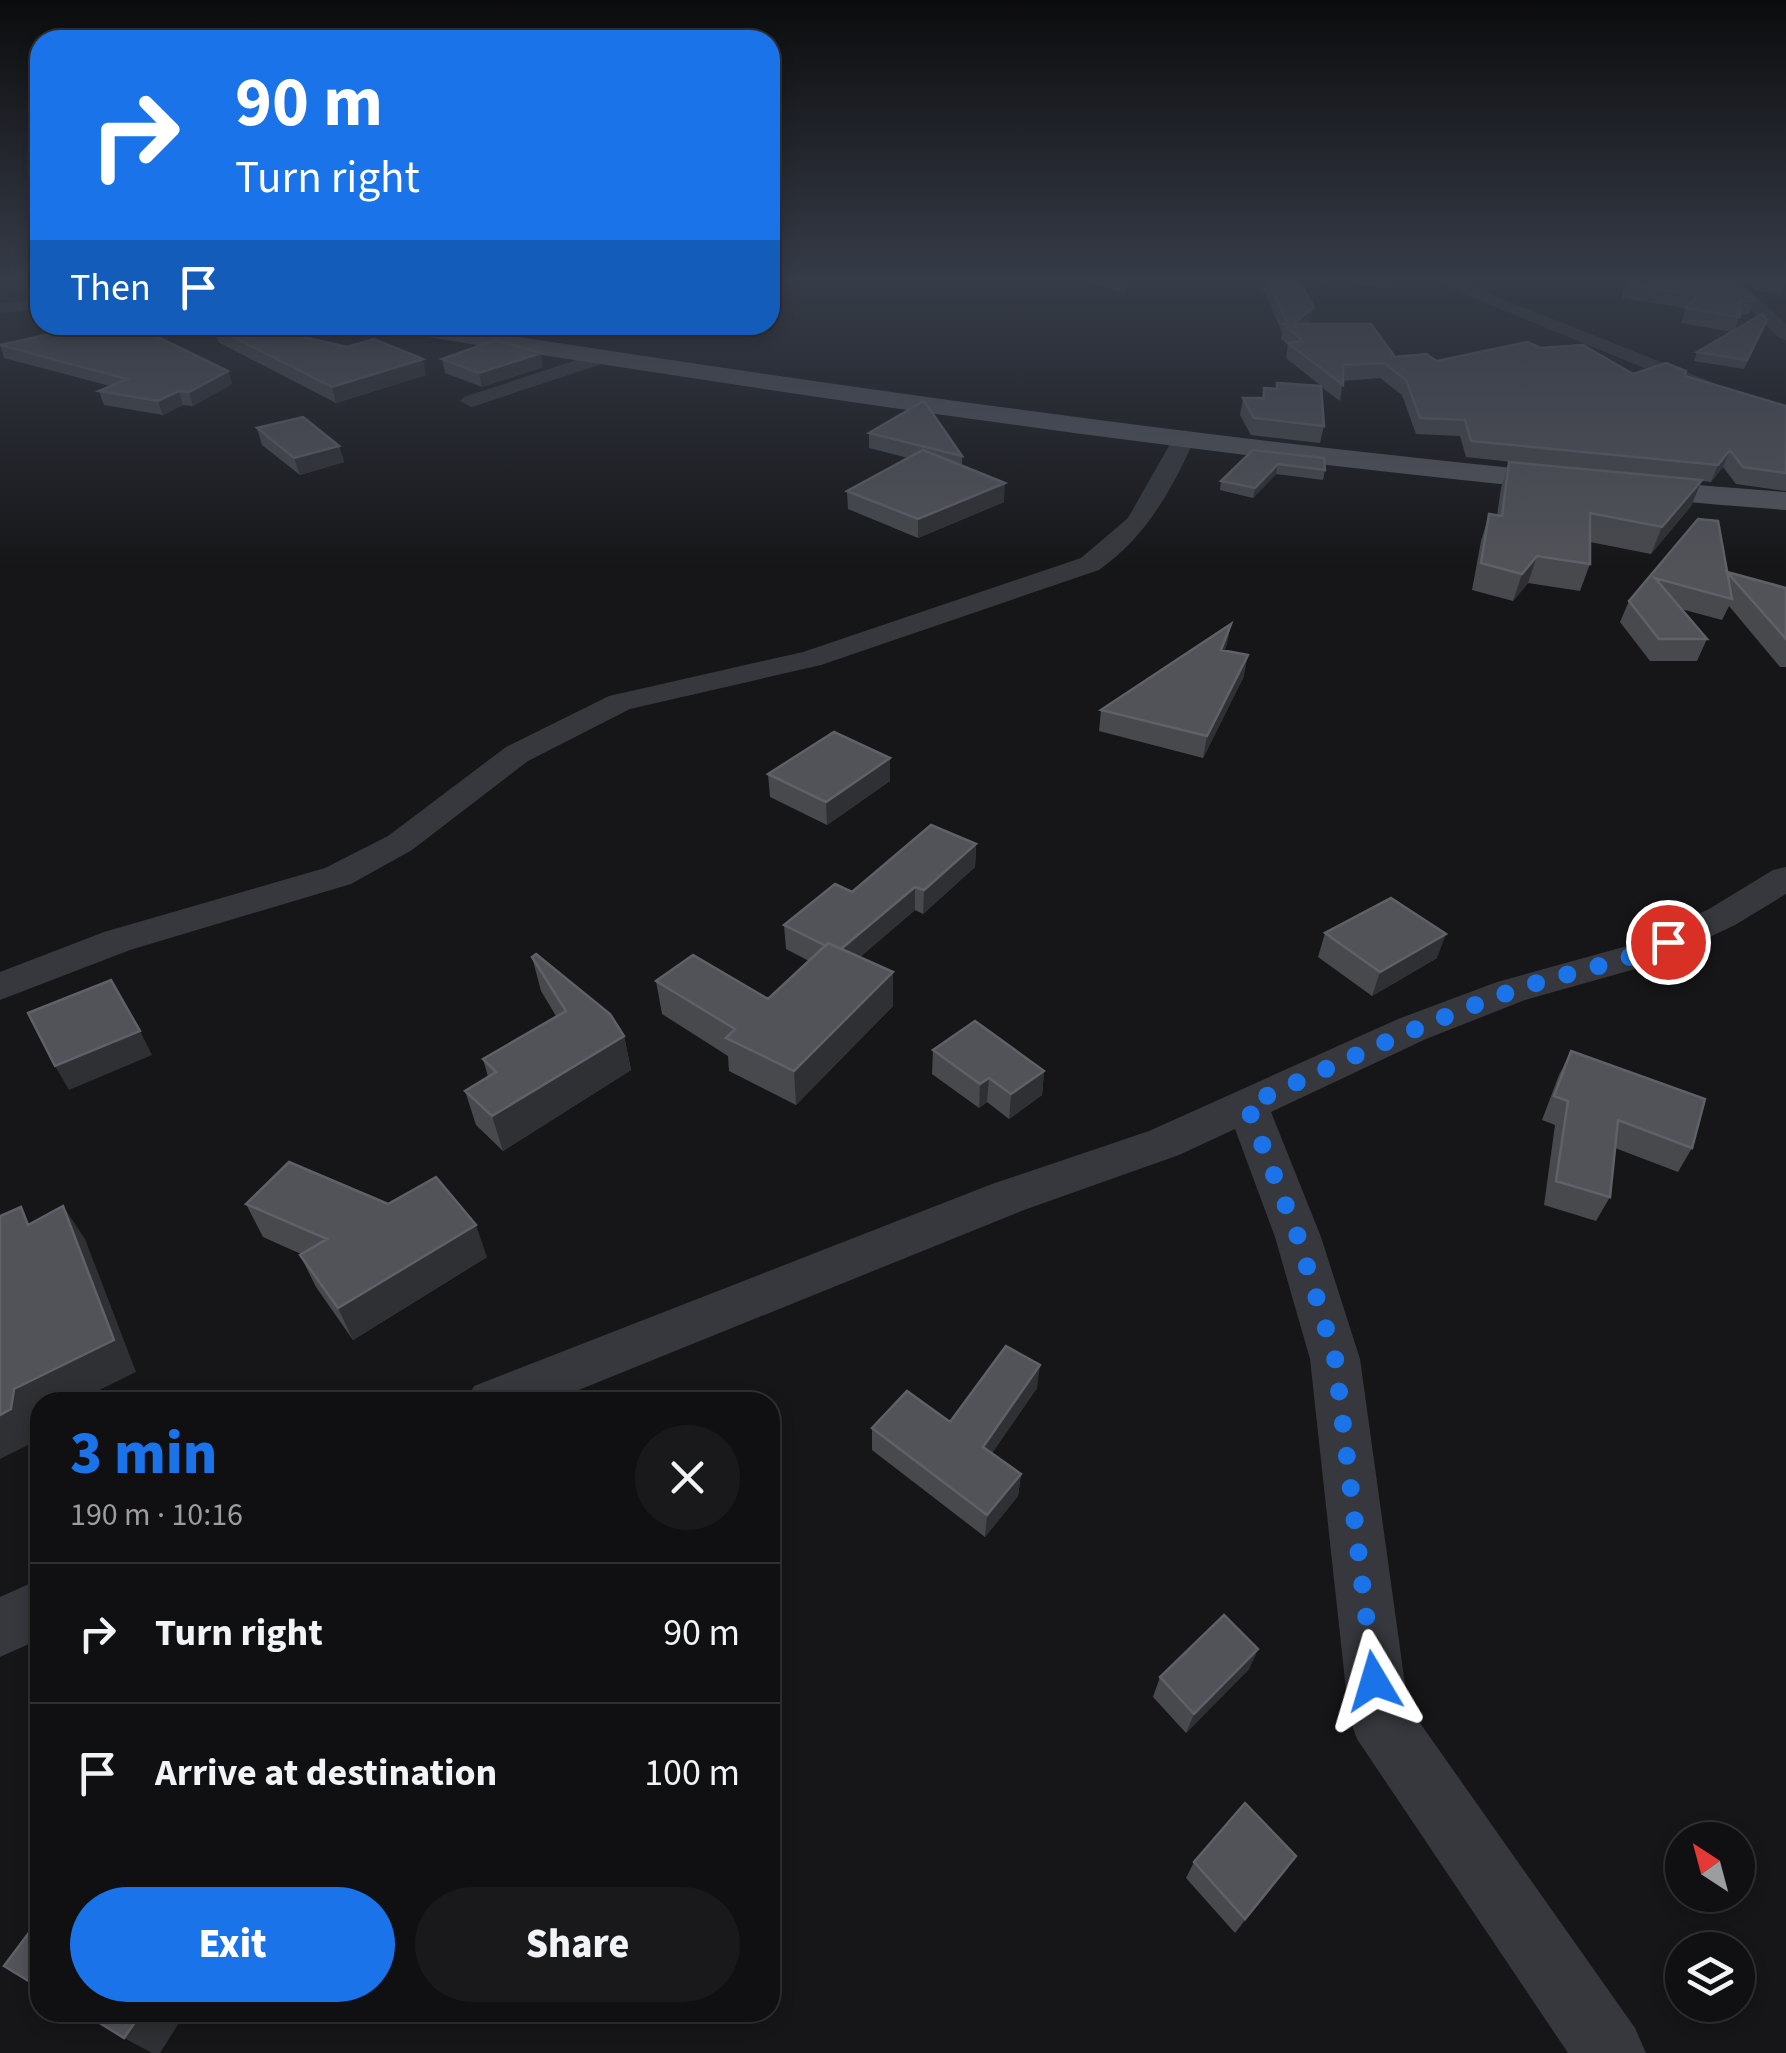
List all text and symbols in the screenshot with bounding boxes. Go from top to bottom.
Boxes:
text: 90 m [235,53,383,153]
icon: right [70,70,200,200]
text: Turn right [235,146,420,210]
icon: arrive [171,260,226,315]
text: Then [70,261,151,315]
pin [1626,900,1711,985]
icon: arrive [1641,915,1696,970]
text: 3 min [70,1412,217,1497]
button: close [635,1425,740,1530]
text: 190 m · 10:16 [70,1492,243,1538]
icon: right [70,1606,125,1661]
text: Turn right [155,1606,323,1660]
text: 90 m [663,1606,740,1660]
position arrow [1322,1629,1426,1733]
icon: arrive [70,1746,125,1801]
text: Arrive at destination [155,1746,497,1800]
text: 100 m [644,1746,740,1800]
north arrow [1665,1822,1755,1912]
map controls [1665,1822,1755,2022]
button: Exit [70,1887,395,2002]
button: Share [415,1887,740,2002]
button: layers [1665,1932,1755,2022]

